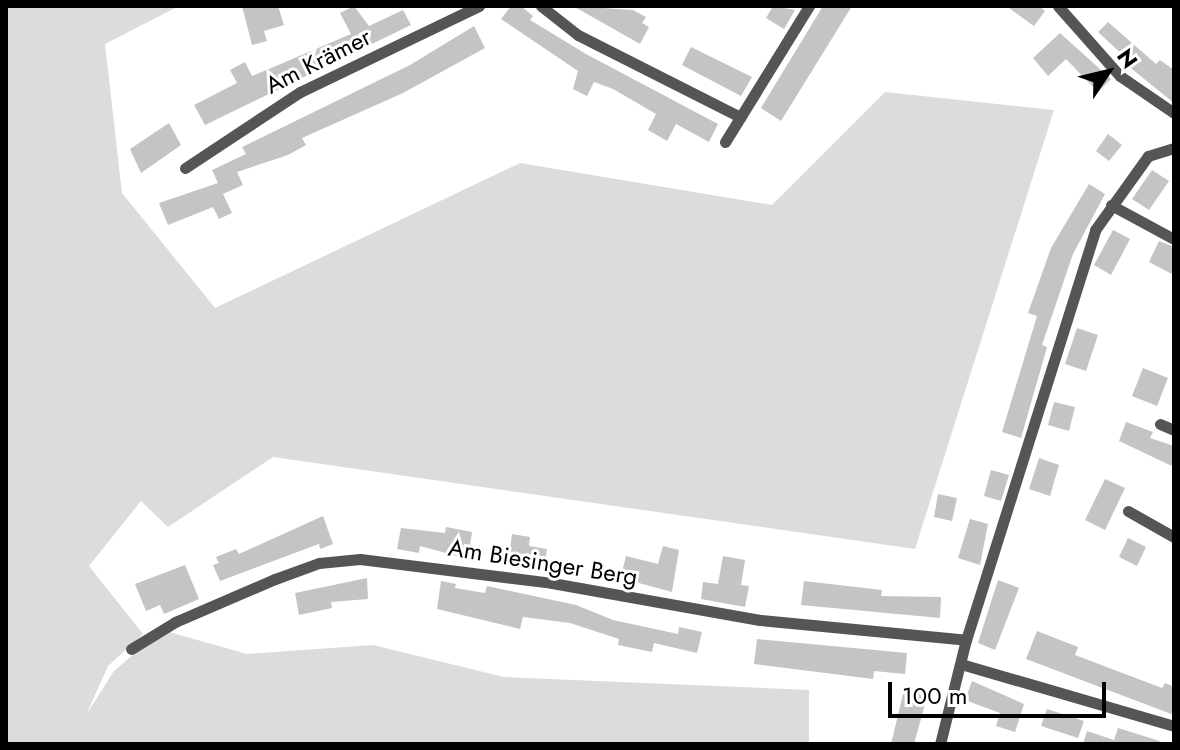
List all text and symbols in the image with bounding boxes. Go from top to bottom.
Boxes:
street label: Am Krämer [260,22,376,100]
north arrow [1068,32,1148,112]
text: N [1110,42,1146,75]
street label: Am Biesinger Berg [446,533,640,591]
scale bar [892,666,1110,716]
text: 100 m [902,678,968,713]

